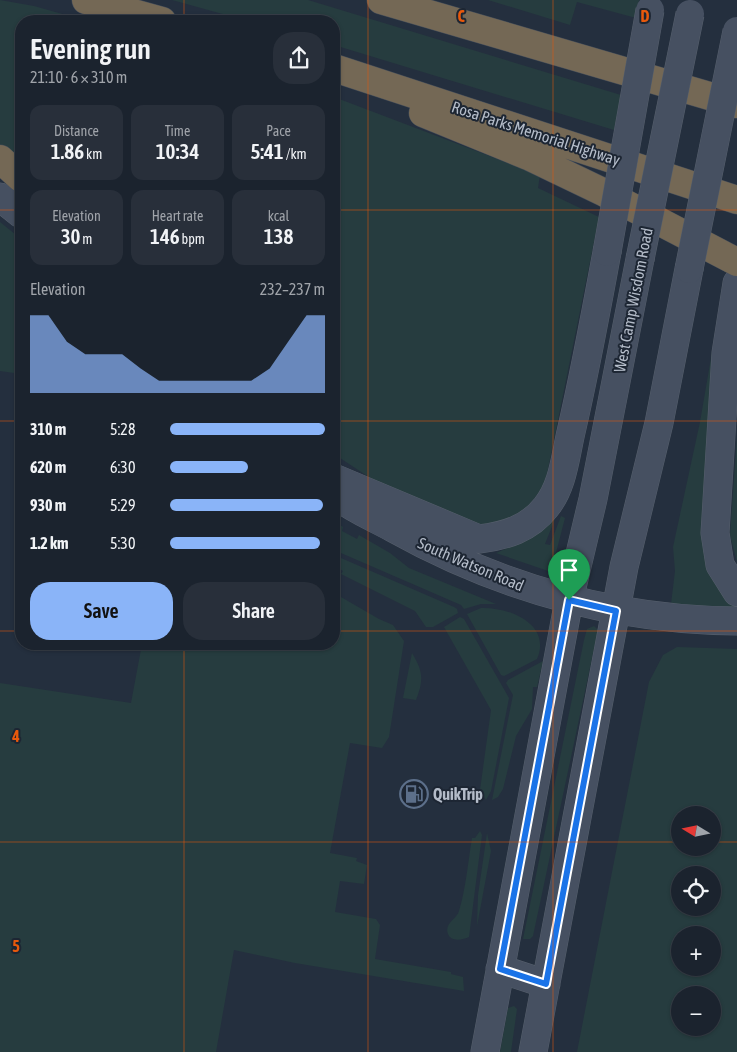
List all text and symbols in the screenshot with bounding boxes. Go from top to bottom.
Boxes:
text: C [457,7,465,25]
text: D [641,7,650,25]
button: share [273,32,325,84]
text: Evening run [30,33,151,65]
text: 21:10 · 6 × 310 m [30,68,127,86]
street label: Rosa Parks Memorial Highway [449,97,623,170]
text: Distance [54,123,99,139]
text: Time [165,123,190,139]
text: Pace [266,123,291,139]
text: 1.86 [51,139,84,163]
text: 10:34 [156,139,199,163]
text: 5:41 [250,139,284,163]
text: km [84,146,102,162]
text: /km [284,146,307,162]
text: Elevation [52,208,101,224]
text: Heart rate [152,208,203,224]
text: kcal [268,208,289,224]
text: 30 [61,224,80,248]
text: 146 [150,224,180,248]
text: 138 [264,224,293,248]
street label: West Camp Wisdom Road [610,226,657,374]
text: m [80,231,92,247]
text: bpm [180,231,205,247]
text: Elevation [30,280,85,298]
text: 232–237 m [260,280,325,298]
text: 310 m [30,420,66,438]
text: 5:28 [110,420,135,438]
text: 620 m [30,458,66,476]
text: 6:30 [110,458,135,476]
text: 930 m [30,496,66,514]
text: 5:29 [110,496,135,514]
text: 1.2 km [30,534,69,552]
text: 5:30 [110,534,135,552]
street label: South Watson Road [415,534,527,594]
pin [548,549,590,600]
icon: arrive [555,556,583,584]
button: Save [30,582,173,640]
button: Share [183,582,325,640]
text: 4 [11,727,20,745]
fuel station icon: QuikTrip [399,779,429,809]
place label: QuikTrip [433,785,483,803]
north arrow [671,806,721,856]
map controls [671,806,721,1036]
button: locate [671,866,721,916]
button: + [671,926,721,976]
text: 5 [12,937,20,955]
button: − [671,986,721,1036]

